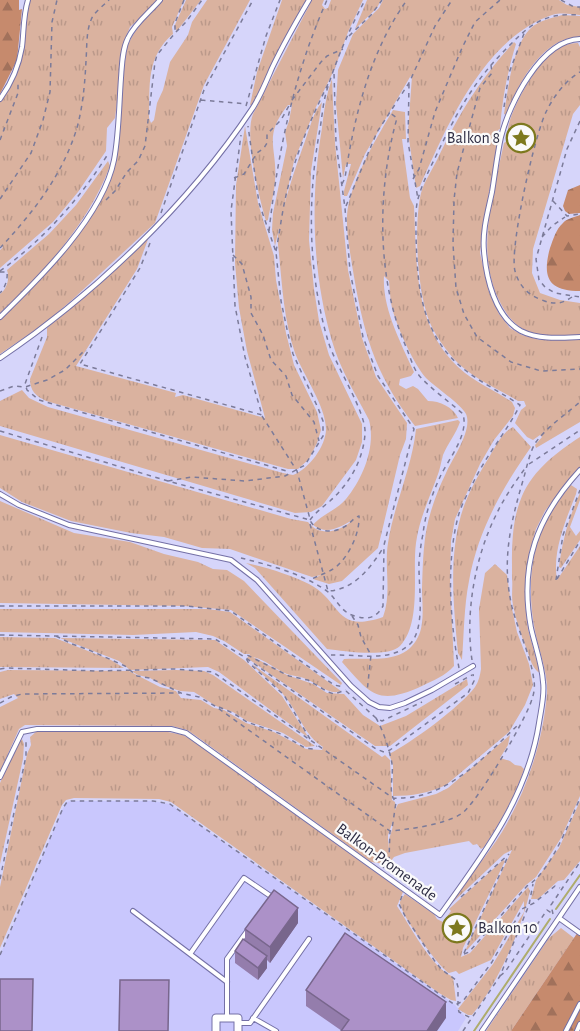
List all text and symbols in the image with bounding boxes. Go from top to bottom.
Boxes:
place icon: Balkon 8 [505,122,537,154]
place label: Balkon 8 [447,130,500,146]
street label: Balkon-Promenade [334,820,440,904]
place icon: Balkon 10 [441,912,473,944]
place label: Balkon 10 [478,920,538,936]

